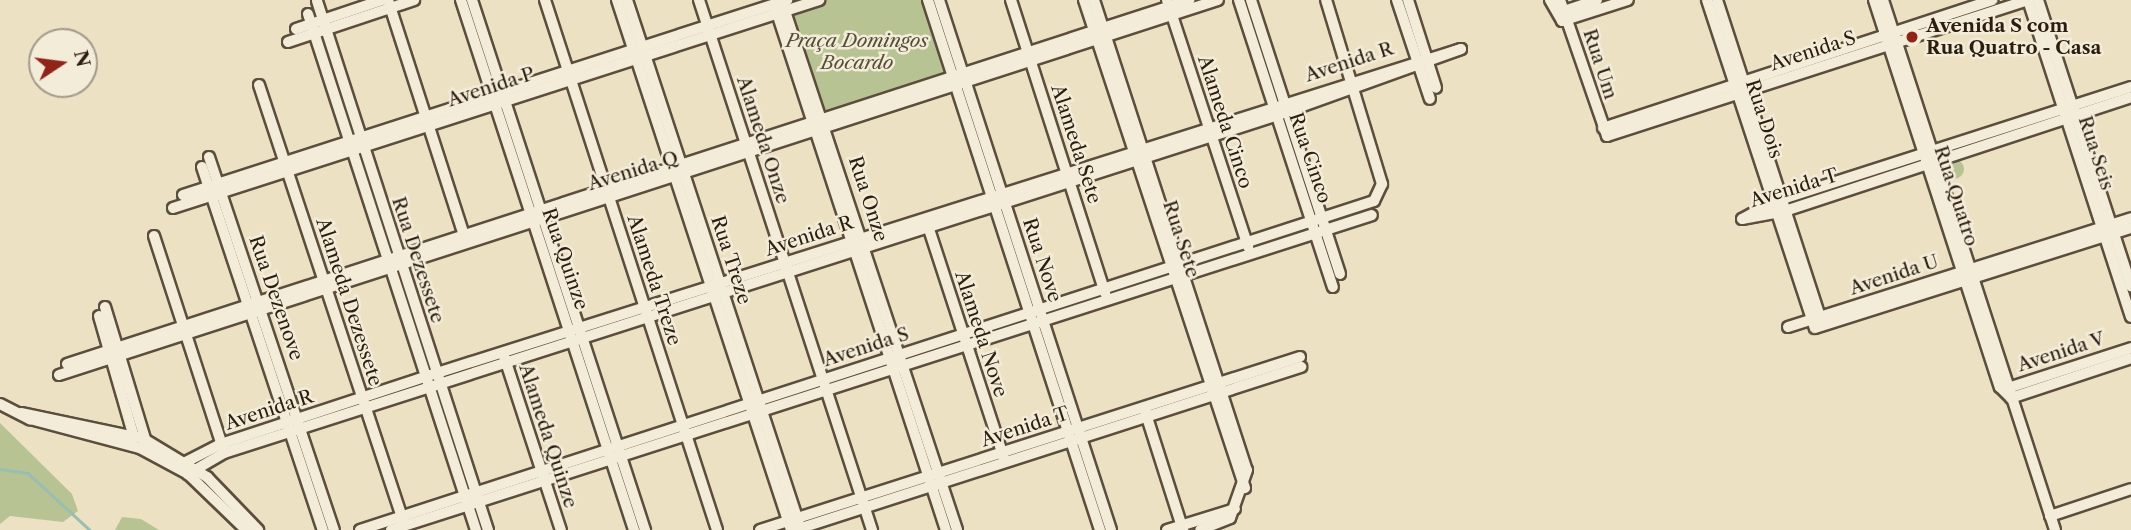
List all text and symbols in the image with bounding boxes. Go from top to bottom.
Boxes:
place label: Avenida S com Rua Quatro - Casa [1926,15,2102,59]
street label: Rua Um [1578,26,1622,102]
street label: Avenida S [1767,26,1859,76]
north arrow [28,28,98,98]
marker: Avenida S com Rua Quatro - Casa [1904,29,1920,45]
park label: Praça Domingos Bocardo [786,30,928,74]
street label: Avenida R [1302,37,1396,87]
text: N [69,48,95,69]
street label: Alameda Cinco [1193,53,1257,191]
street label: Avenida P [445,62,537,112]
street label: Alameda Onze [732,73,794,207]
street label: Rua Dois [1741,77,1787,161]
street label: Alameda Sete [1046,81,1106,207]
street label: Rua Cinco [1284,110,1336,206]
street label: Rua Seis [2073,113,2119,193]
street label: Rua Quatro [1929,143,1983,249]
street label: Avenida Q [585,146,681,196]
street label: Rua Onze [843,153,893,245]
street label: Avenida T [1747,164,1841,212]
street label: Rua Dezessete [387,194,449,326]
street label: Rua Sete [1158,197,1204,281]
street label: Rua Quinze [537,205,593,313]
street label: Avenida R [762,211,856,261]
street label: Alameda Treze [622,212,686,348]
street label: Rua Treze [706,212,756,308]
street label: Alameda Dezessete [311,215,387,389]
street label: Rua Nove [1018,215,1066,305]
street label: Rua Dezenove [244,233,308,363]
street label: Avenida U [1847,250,1941,300]
street label: Alameda Nove [950,268,1012,400]
street label: Avenida S [820,322,912,372]
street label: Avenida V [2014,327,2108,377]
street label: Alameda Quinze [514,361,582,511]
street label: Avenida R [222,385,316,435]
street label: Avenida T [978,402,1072,452]

